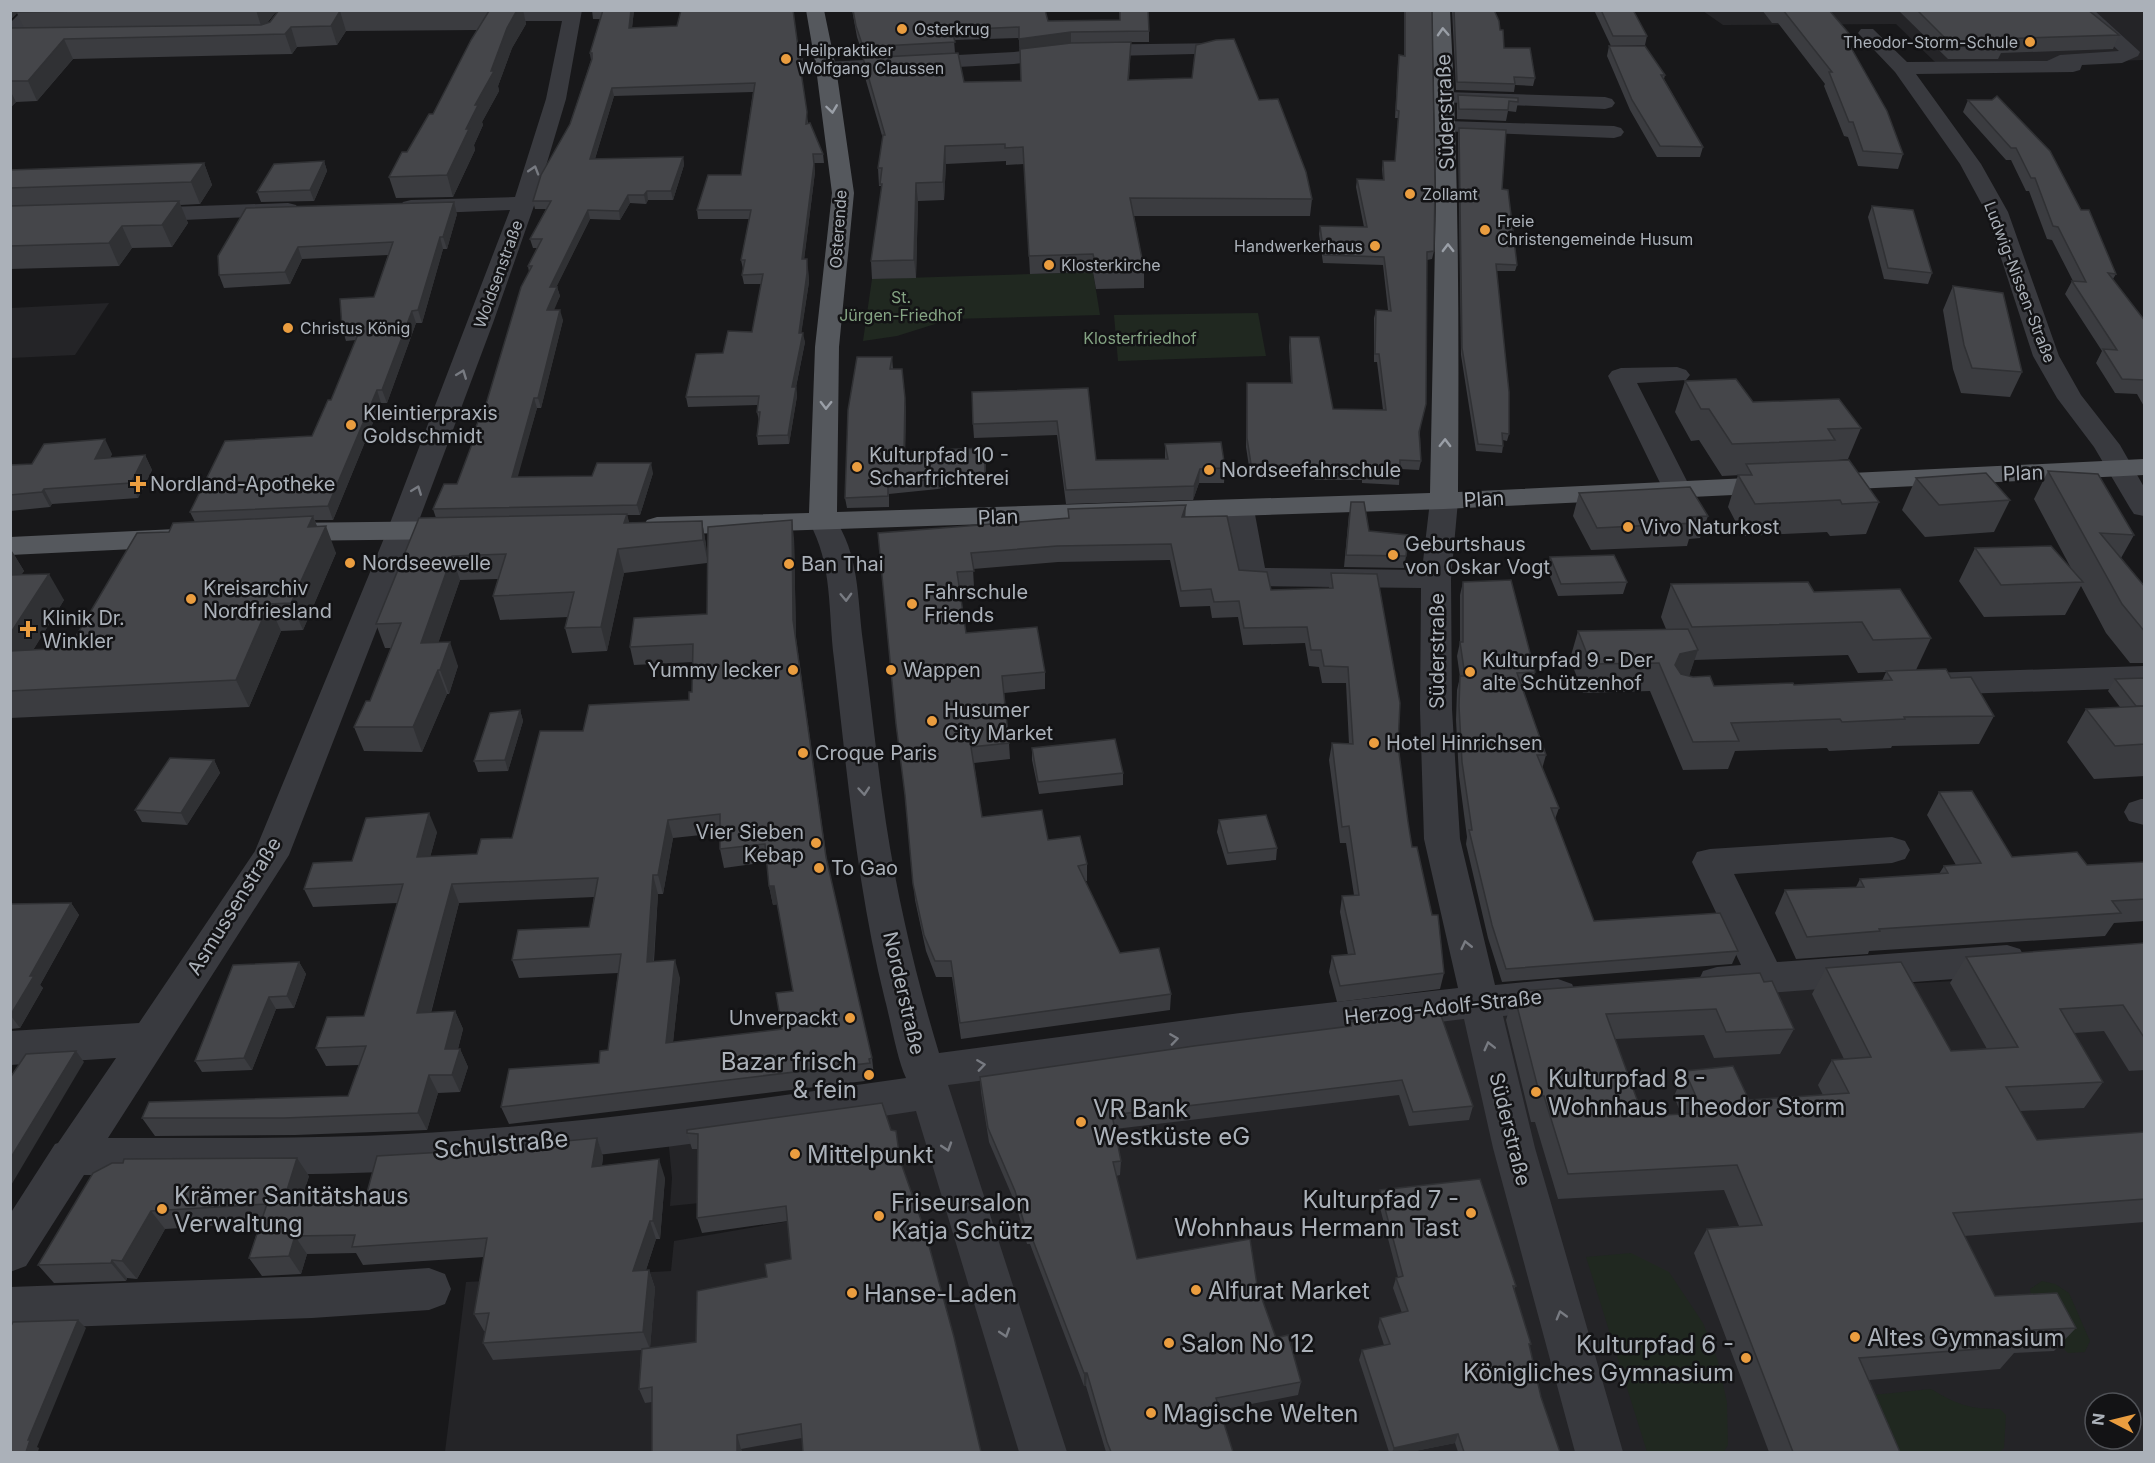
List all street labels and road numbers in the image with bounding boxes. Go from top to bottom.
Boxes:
street label: Süderstraße [1431,54,1459,170]
street label: Osterende [825,189,851,269]
street label: Ludwig-Nissen-Straße [1980,199,2060,365]
street label: Woldsenstraße [469,217,527,331]
street label: Plan [2002,460,2044,486]
street label: Plan [1463,486,1505,512]
street label: Plan [977,504,1019,530]
street label: Süderstraße [1425,593,1449,709]
street label: Asmussenstraße [182,833,286,979]
street label: Norderstraße [878,929,930,1057]
street label: Herzog-Adolf-Straße [1343,985,1543,1029]
street label: Süderstraße [1484,1070,1536,1188]
street label: Schulstraße [432,1124,570,1164]

